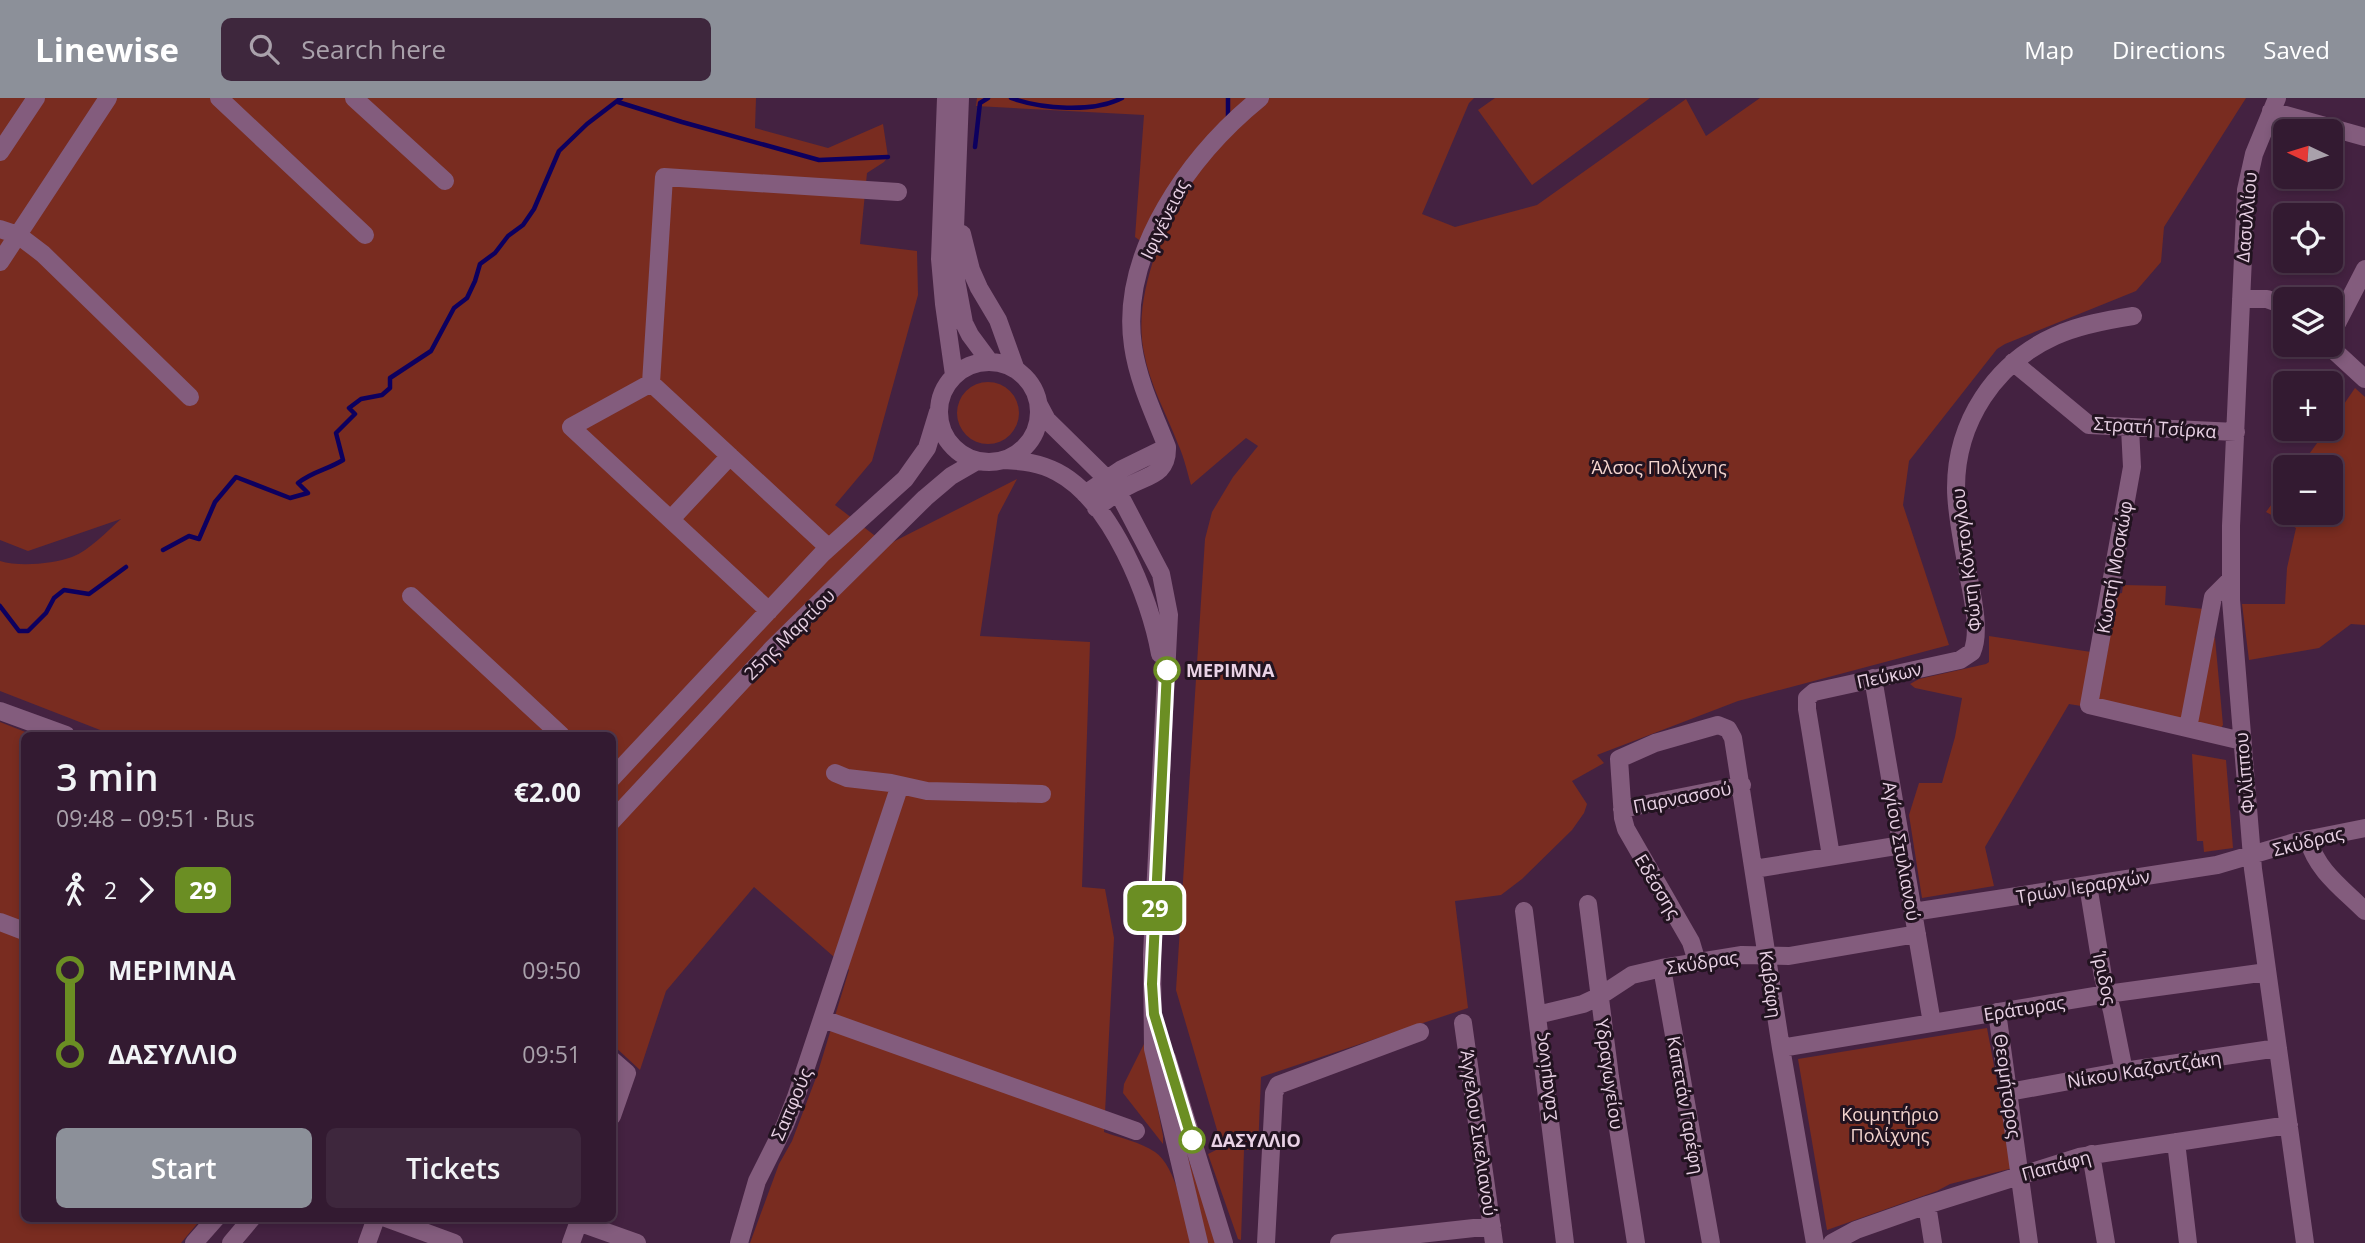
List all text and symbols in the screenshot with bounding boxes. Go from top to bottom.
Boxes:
search box [221,18,711,81]
text: Linewise [35,27,179,72]
icon: search [245,30,283,68]
text: Search here [301,31,446,67]
text: Map [2024,33,2074,66]
text: Directions [2112,33,2225,66]
text: Saved [2263,33,2330,66]
north arrow [2273,119,2343,189]
map controls [2273,119,2343,525]
street label: Δασυλλίου [2230,171,2262,263]
street label: Ιφιγένειας [1134,175,1194,263]
button: locate [2273,203,2343,273]
button: layers [2273,287,2343,357]
button: + [2273,371,2343,441]
street label: Στρατή Τσίρκα [2093,411,2217,443]
park label: Άλσος Πολίχνης [1591,455,1727,479]
button: − [2273,455,2343,525]
street label: Φώτη Κόντογλου [1945,487,1987,633]
street label: Κωστή Μοσκώφ [2091,499,2137,635]
street label: 25ης Μαρτίου [738,583,840,685]
street label: Πεύκων [1854,656,1924,694]
marker: ΜΕΡΙΜΝΑ [1154,657,1180,683]
place label: ΜΕΡΙΜΝΑ [1186,658,1275,682]
street label: Φιλίππου [2228,731,2260,815]
text: 3 min [56,750,159,802]
text: €2.00 [514,774,581,810]
street label: Παρνασσού [1631,776,1733,818]
street label: Αγίου Στυλιανού [1878,779,1926,923]
text: 09:48 – 09:51 · Bus [56,802,255,834]
street label: Σκύδρας [2270,821,2346,861]
street label: Εδέσσης [1629,849,1687,923]
street label: Τριών Ιεραρχών [2014,864,2152,908]
icon: walk [56,871,94,909]
icon: forward [127,871,165,909]
text: 29 [189,873,217,906]
text: 2 [104,874,117,906]
line badge: 29 [1124,885,1186,931]
text: 29 [1141,891,1169,924]
street label: Σκύδρας [1665,944,1740,979]
street label: Ίριδος [2087,948,2122,1007]
street label: Καβάφη [1754,949,1788,1019]
text: ΜΕΡΙΜΝΑ [108,952,236,988]
text: 09:50 [522,954,581,986]
street label: Εράτυρας [1982,990,2067,1026]
street label: Υδραγωγείου [1590,1017,1630,1131]
street label: Σαλαμίνος [1528,1031,1562,1122]
street label: Θεομήτορος [1989,1032,2027,1140]
street label: Καπετάν Γαρέφη [1662,1034,1710,1176]
text: ΔΑΣΥΛΛΙΟ [108,1036,238,1072]
text: 09:51 [522,1038,581,1070]
street label: Νίκου Καζαντζάκη [2065,1045,2223,1093]
street label: Άγγελου Σικελιανού [1455,1049,1503,1217]
street label: Σαπφούς [765,1064,817,1144]
park label: Κοιμητήριο Πολίχνης [1841,1102,1939,1147]
marker: ΔΑΣΥΛΛΙΟ [1179,1127,1205,1153]
button: Start [56,1128,312,1208]
button: Tickets [326,1128,581,1208]
place label: ΔΑΣΥΛΛΙΟ [1211,1128,1301,1152]
street label: Παπάφη [2019,1144,2093,1186]

